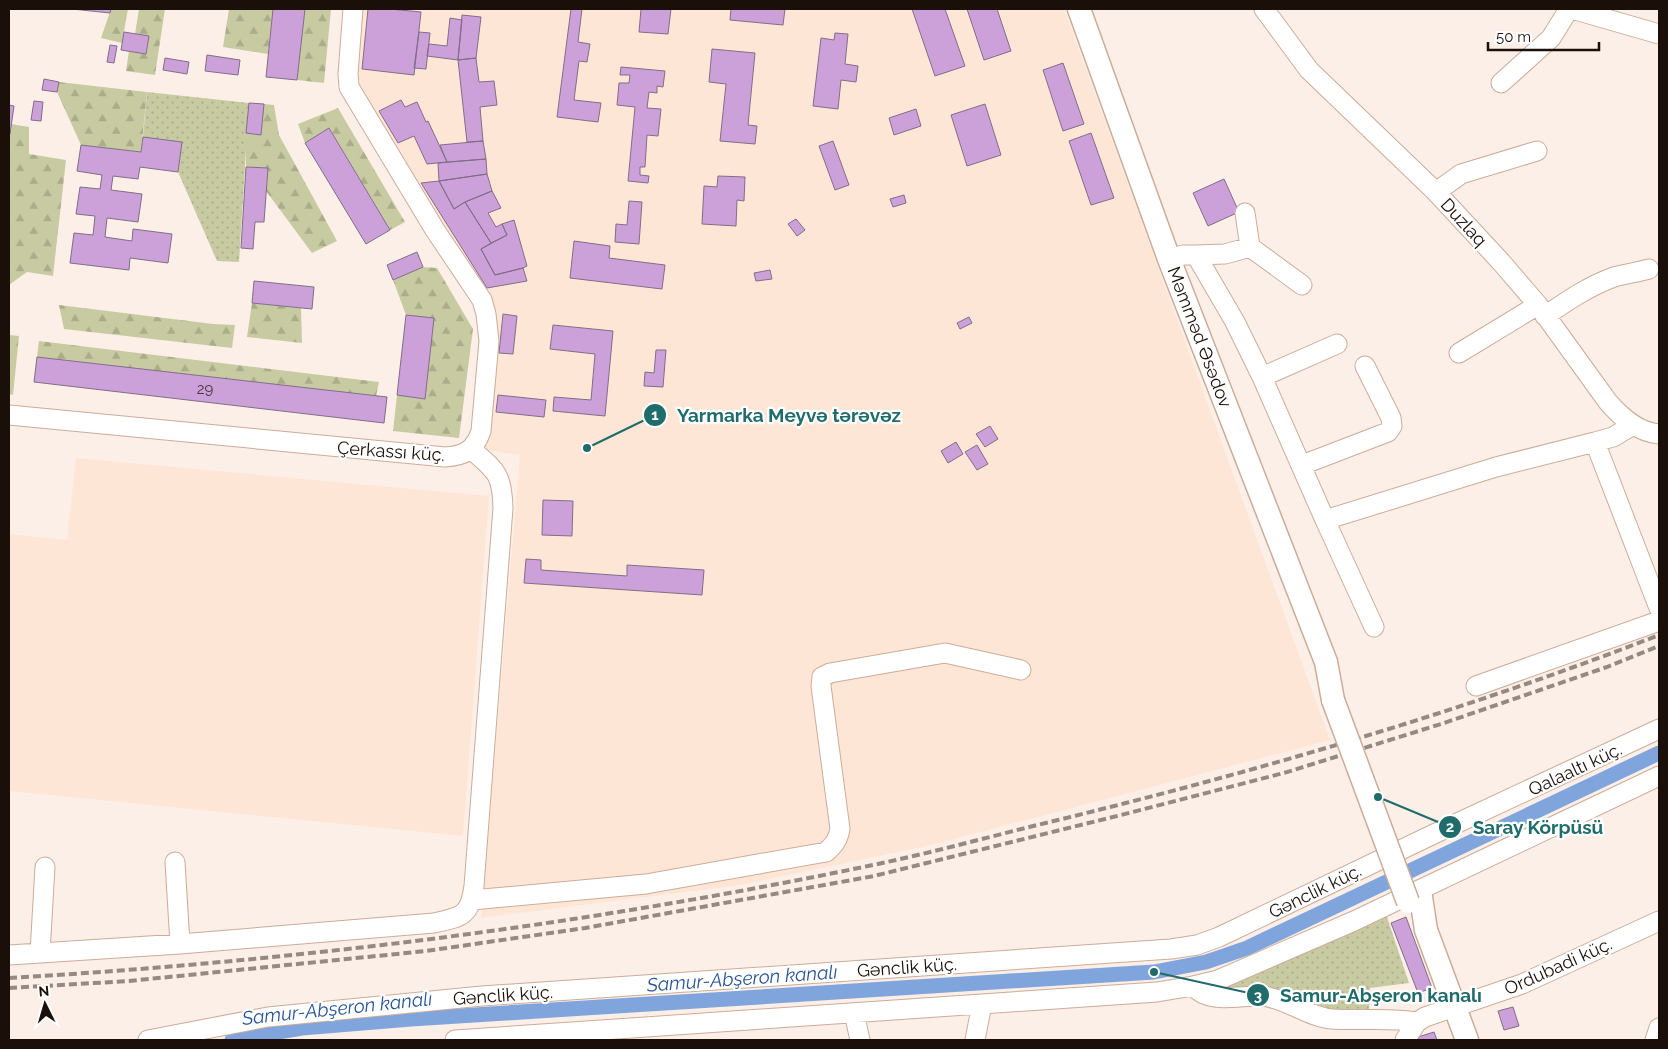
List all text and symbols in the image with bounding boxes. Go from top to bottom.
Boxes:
scale bar [1488,20,1599,52]
text: 50 m [1496,28,1531,46]
street label: Duzlaq [1436,194,1492,250]
street label: Məmməd Əsədov [1163,264,1237,411]
house number: 29 [197,380,214,398]
callout: Yarmarka Meyvә tәrәvәz [642,398,911,432]
text: Yarmarka Meyvә tәrәvәz [677,404,901,426]
text: 1 [651,406,659,424]
street label: Çerkassı küç. [336,437,446,465]
street label: Qalaaltı küç. [1525,738,1625,800]
callout: Saray Körpüsü [1438,810,1614,844]
text: Saray Körpüsü [1473,816,1603,838]
text: 2 [1446,818,1454,836]
street label: Gənclik küç. [1265,860,1365,922]
street label: Ordubadi küç. [1501,933,1615,999]
street label: Gənclik küç. [856,953,958,981]
water label: Samur-Abşeron kanalı [645,960,838,996]
callout: Samur-Abşeron kanalı [1245,978,1492,1012]
north arrow [20,979,70,1029]
street label: Gənclik küç. [452,981,554,1009]
text: N [38,983,50,999]
text: Samur-Abşeron kanalı [1280,984,1482,1006]
water label: Samur-Abşeron kanalı [240,987,433,1029]
text: 3 [1254,987,1262,1005]

